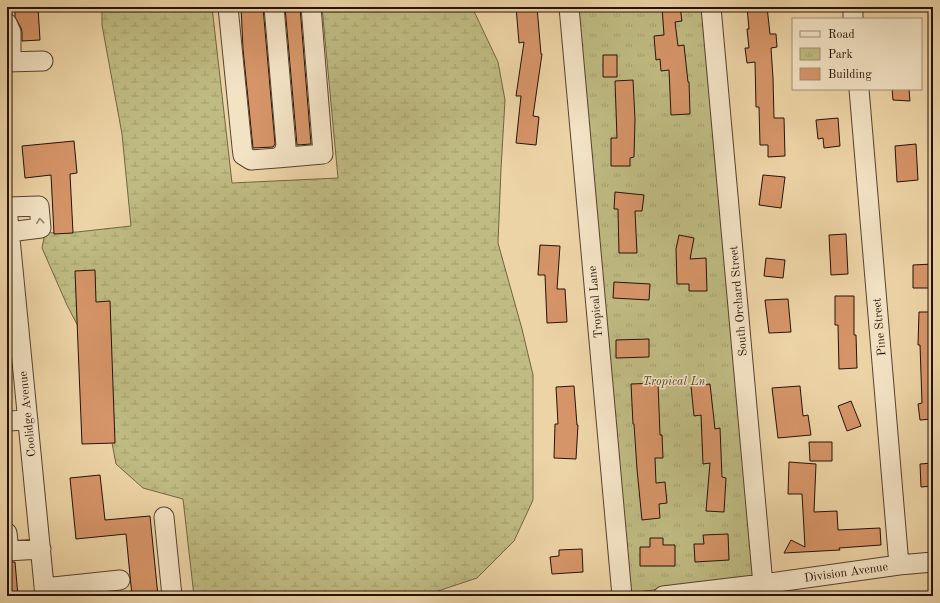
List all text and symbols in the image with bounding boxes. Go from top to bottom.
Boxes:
legend [792,18,922,90]
text: Road [828,29,855,41]
text: Park [828,49,853,61]
text: Building [828,69,872,81]
one-way arrow [36,218,45,224]
street label: South Orchard Street [728,245,750,357]
street label: Tropical Lane [587,265,605,339]
street label: Pine Street [871,297,889,357]
street label: Coolidge Avenue [17,370,38,457]
park label: Tropical Ln [643,376,706,388]
street label: Division Avenue [803,561,889,585]

